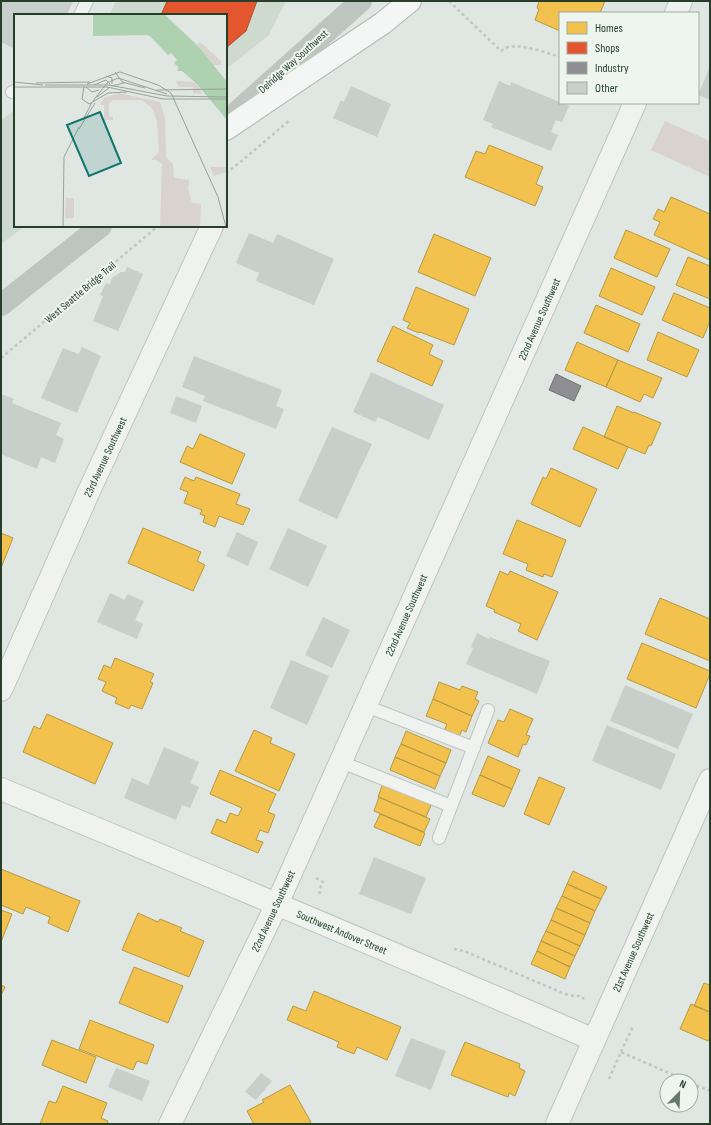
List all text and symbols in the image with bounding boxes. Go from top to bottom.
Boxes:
legend [559,12,699,104]
inset map [14,14,227,227]
text: Homes [595,21,623,36]
street label: Delridge Way Southwest [256,26,331,96]
text: Shops [595,41,620,56]
text: Industry [595,61,629,76]
text: Other [595,81,619,96]
street label: West Seattle Bridge Trail [42,259,119,326]
street label: 22nd Avenue Southwest [516,276,564,362]
street label: 23rd Avenue Southwest [81,415,130,499]
street label: 22nd Avenue Southwest [383,572,431,658]
street label: 22nd Avenue Southwest [249,868,298,954]
street label: Southwest Andover Street [295,908,390,958]
street label: 21st Avenue Southwest [610,910,657,994]
north arrow [659,1073,699,1113]
text: N [677,1077,688,1091]

